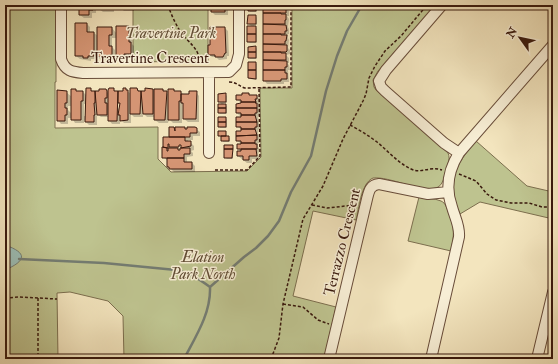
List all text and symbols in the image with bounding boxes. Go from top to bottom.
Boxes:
north arrow [500,18,540,58]
park label: Travertine Park [126,24,216,43]
text: N [503,24,521,41]
street label: Travertine Crescent [91,49,209,68]
street label: Terrazzo Crescent [320,186,365,298]
park label: Elation Park North [170,248,236,284]

